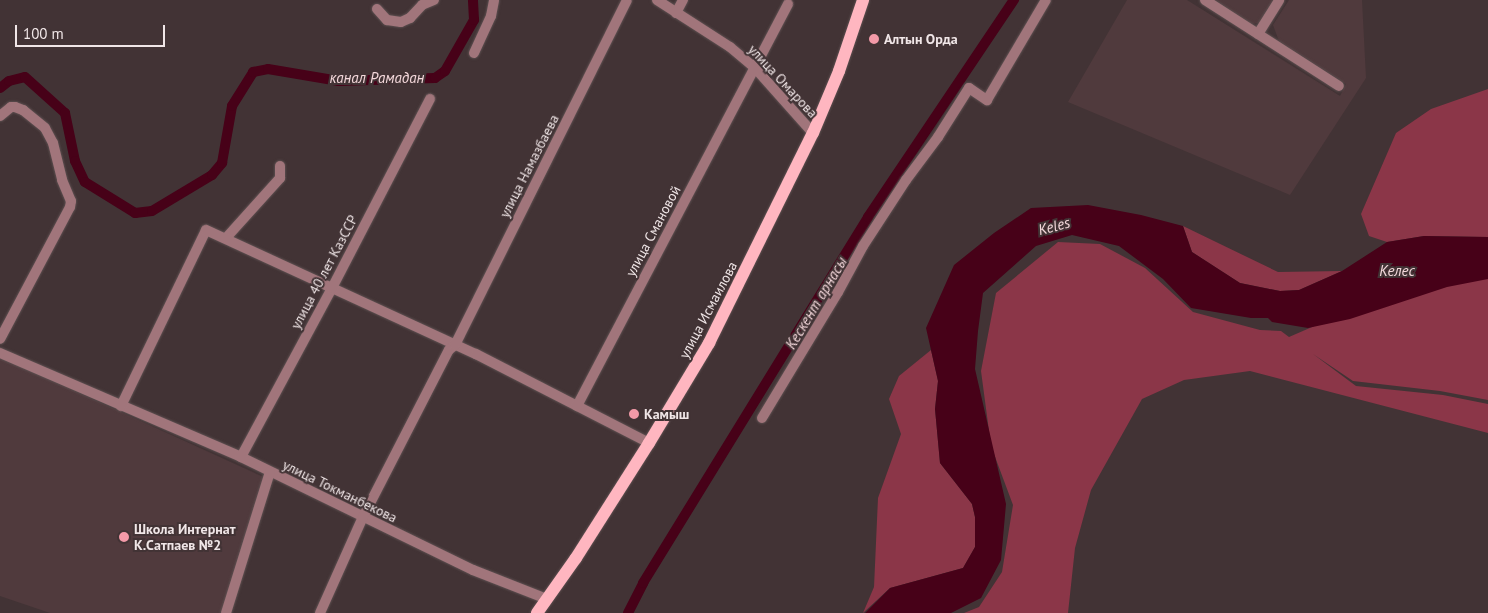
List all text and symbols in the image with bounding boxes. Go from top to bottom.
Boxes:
scale bar [18,15,168,47]
text: 100 m [23,24,64,43]
place label: Алтын Орда [884,31,958,47]
marker: Алтын Орда [868,33,880,45]
street label: улица Омарова [745,41,821,121]
water label: канал Рамадан [330,69,424,87]
street label: улица Намазбаева [496,112,562,220]
street label: улица Смановой [622,183,684,279]
street label: улица 40 лет КазССР [287,212,361,332]
water label: Keles [1036,213,1072,239]
water label: Кескент арнасы [781,254,851,352]
street label: улица Исмаилова [675,259,741,361]
water label: Келес [1379,262,1415,280]
place label: Камыш [644,406,689,422]
marker: Камыш [628,408,640,420]
street label: улица Токманбекова [280,456,400,526]
place label: Школа Интернат К.Сатпаев №2 [134,521,235,554]
marker: Школа Интернат К.Сатпаев №2 [118,531,130,543]

